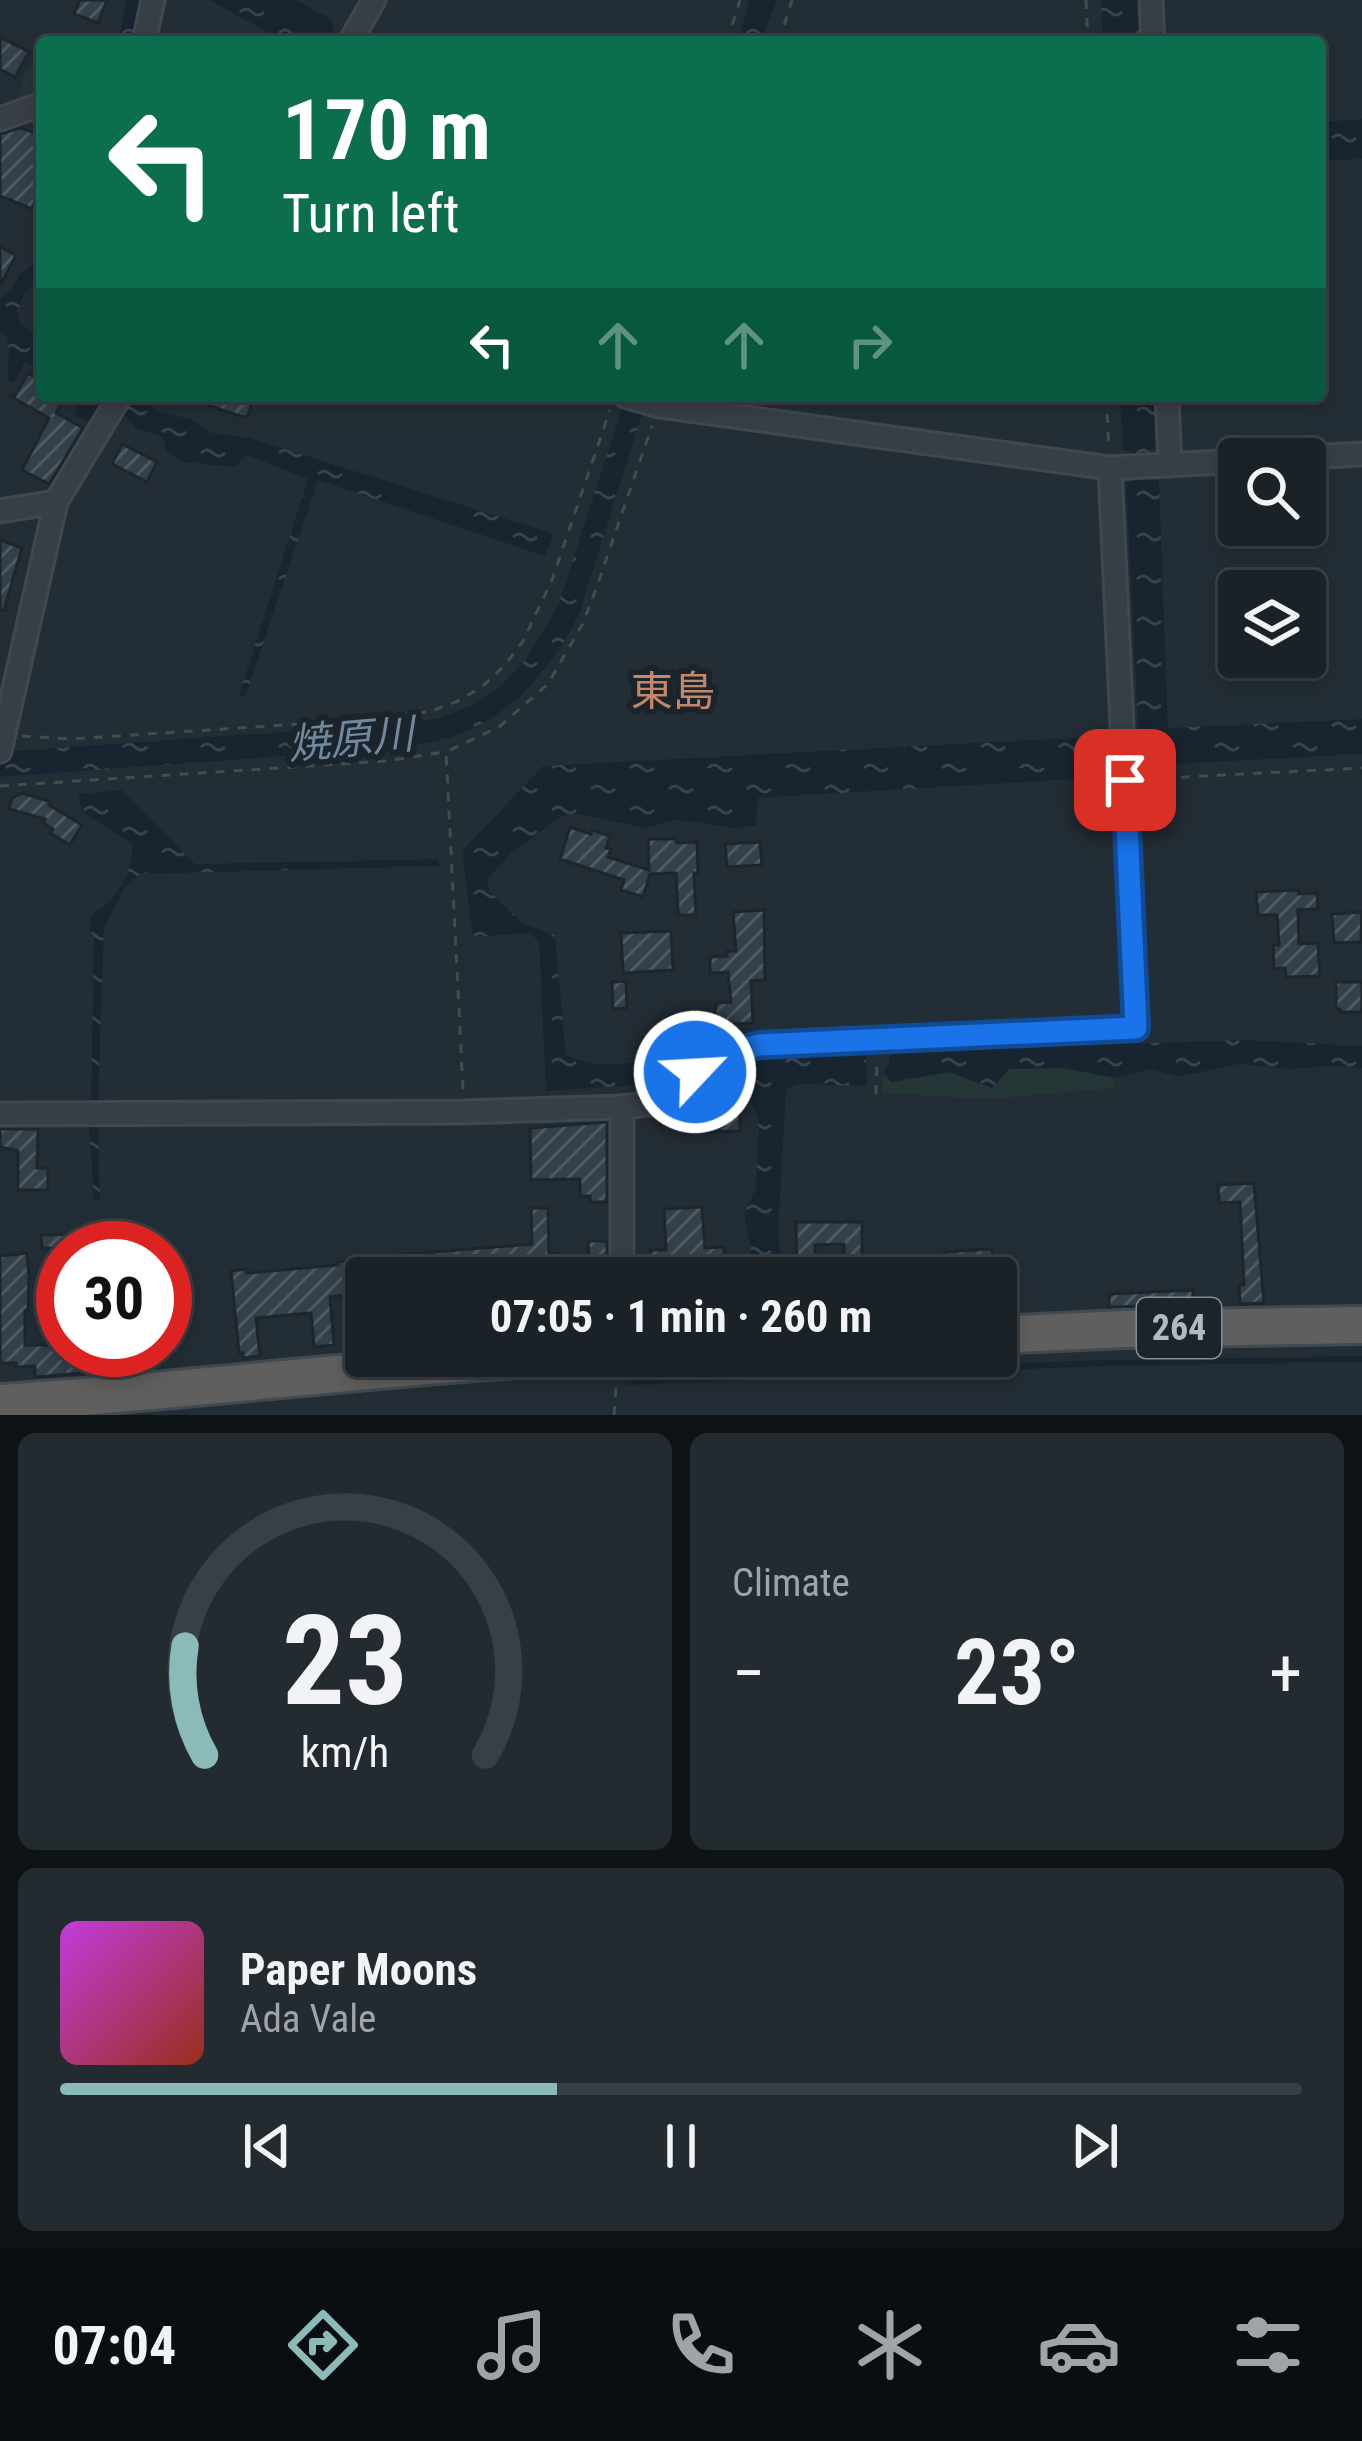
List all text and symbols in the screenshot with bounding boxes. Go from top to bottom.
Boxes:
text: 170 m [282,81,491,180]
icon: left [84,84,240,240]
text: Turn left [282,182,459,245]
icon: left [459,312,525,378]
icon: ahead [585,312,651,378]
icon: ahead [711,312,777,378]
icon: right [837,312,903,378]
map controls [1218,438,1326,678]
button: search [1218,438,1326,546]
button: layers [1218,570,1326,678]
district label: 東島 [631,667,715,716]
water label: 焼原川 [286,709,420,769]
pin [1074,729,1176,831]
icon: arrive [1092,747,1158,813]
position arrow [632,1009,758,1135]
speed limit sign: 30 [36,1221,192,1377]
text: 07:05 · 1 min · 260 m [490,1290,872,1343]
road number: 264 [1137,1298,1221,1358]
text: Climate [732,1560,850,1606]
text: 23 [282,1588,408,1734]
text: 23° [954,1621,1080,1726]
text: − [732,1635,765,1712]
text: + [1269,1635,1302,1712]
text: km/h [301,1726,389,1776]
text: Paper Moons [240,1943,477,1996]
text: Ada Vale [240,1996,376,2042]
icon: previous [234,2113,300,2179]
icon: pause [648,2113,714,2179]
icon: next [1062,2113,1128,2179]
icon: directions [281,2303,365,2387]
icon: music [470,2303,554,2387]
icon: phone [659,2303,743,2387]
icon: climate [848,2303,932,2387]
icon: car [1037,2303,1121,2387]
icon: filters [1226,2303,1310,2387]
text: 07:04 [52,2314,176,2377]

